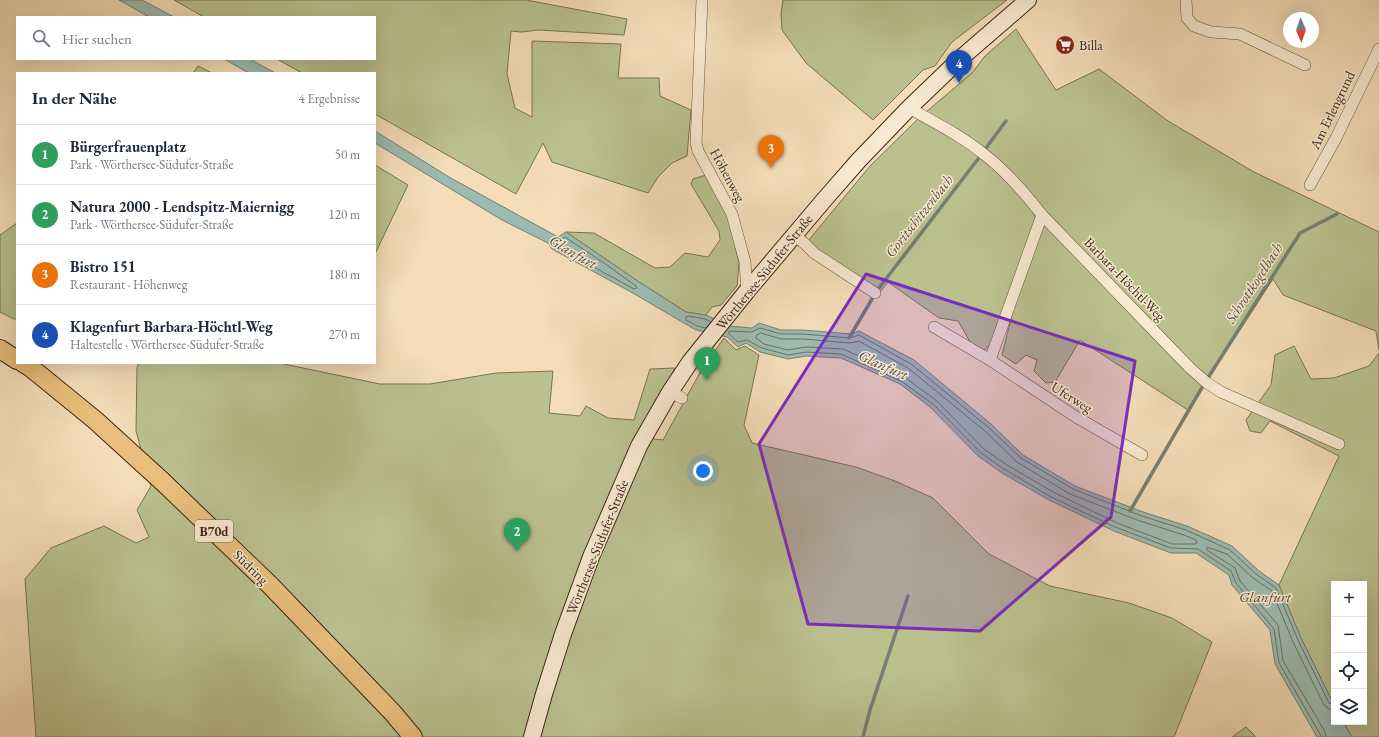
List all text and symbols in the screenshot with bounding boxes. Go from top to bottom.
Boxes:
north arrow [1283,12,1319,48]
search box [16,16,376,60]
icon: search [30,27,52,49]
text: Hier suchen [62,29,132,48]
supermarket icon: Billa [1054,34,1076,56]
place label: Billa [1079,36,1103,54]
pin: 4 [946,50,972,83]
street label: Am Erlengrund [1305,67,1359,153]
text: In der Nähe [32,87,117,109]
text: 4 Ergebnisse [299,90,360,107]
pin: 3 [758,135,784,168]
text: Bürgerfrauenplatz [70,137,186,156]
street label: Höhenweg [706,145,750,206]
text: 1 [42,146,48,163]
text: 50 m [335,146,360,163]
text: Park · Wörthersee-Südufer-Straße [70,156,234,173]
water label: Goritschitzenbach [880,170,957,261]
text: Natura 2000 - Lendspitz-Maiernigg [70,197,294,216]
text: 2 [42,206,48,223]
text: 120 m [329,206,360,223]
street label: Wörthersee-Südufer-Straße [712,210,817,334]
text: Park · Wörthersee-Südufer-Straße [70,216,234,233]
water label: Glanfurt [546,230,601,273]
street label: Barbara-Höchtl-Weg [1080,233,1170,325]
water label: Schrottkogelbach [1220,238,1287,327]
text: Bistro 151 [70,257,136,276]
text: 3 [42,266,48,283]
text: 180 m [329,266,360,283]
text: Restaurant · Höhenweg [70,276,187,293]
text: Klagenfurt Barbara-Höchtl-Weg [70,317,273,336]
text: 4 [42,326,48,343]
text: 270 m [329,326,360,343]
text: Haltestelle · Wörthersee-Südufer-Straße [70,336,264,353]
water label: Glanfurt [856,345,911,384]
pin: 1 [694,347,720,380]
street label: Uferweg [1048,377,1097,417]
your location [693,461,713,481]
street label: Wörthersee-Südufer-Straße [562,476,633,617]
pin: 2 [504,518,530,551]
road number: B70d [195,520,233,542]
street label: Südring [229,546,273,589]
map controls [1331,581,1367,725]
button: + [1331,581,1367,617]
water label: Glanfurt [1239,587,1292,606]
button: − [1331,617,1367,653]
button: locate [1331,653,1367,689]
button: layers [1331,689,1367,725]

